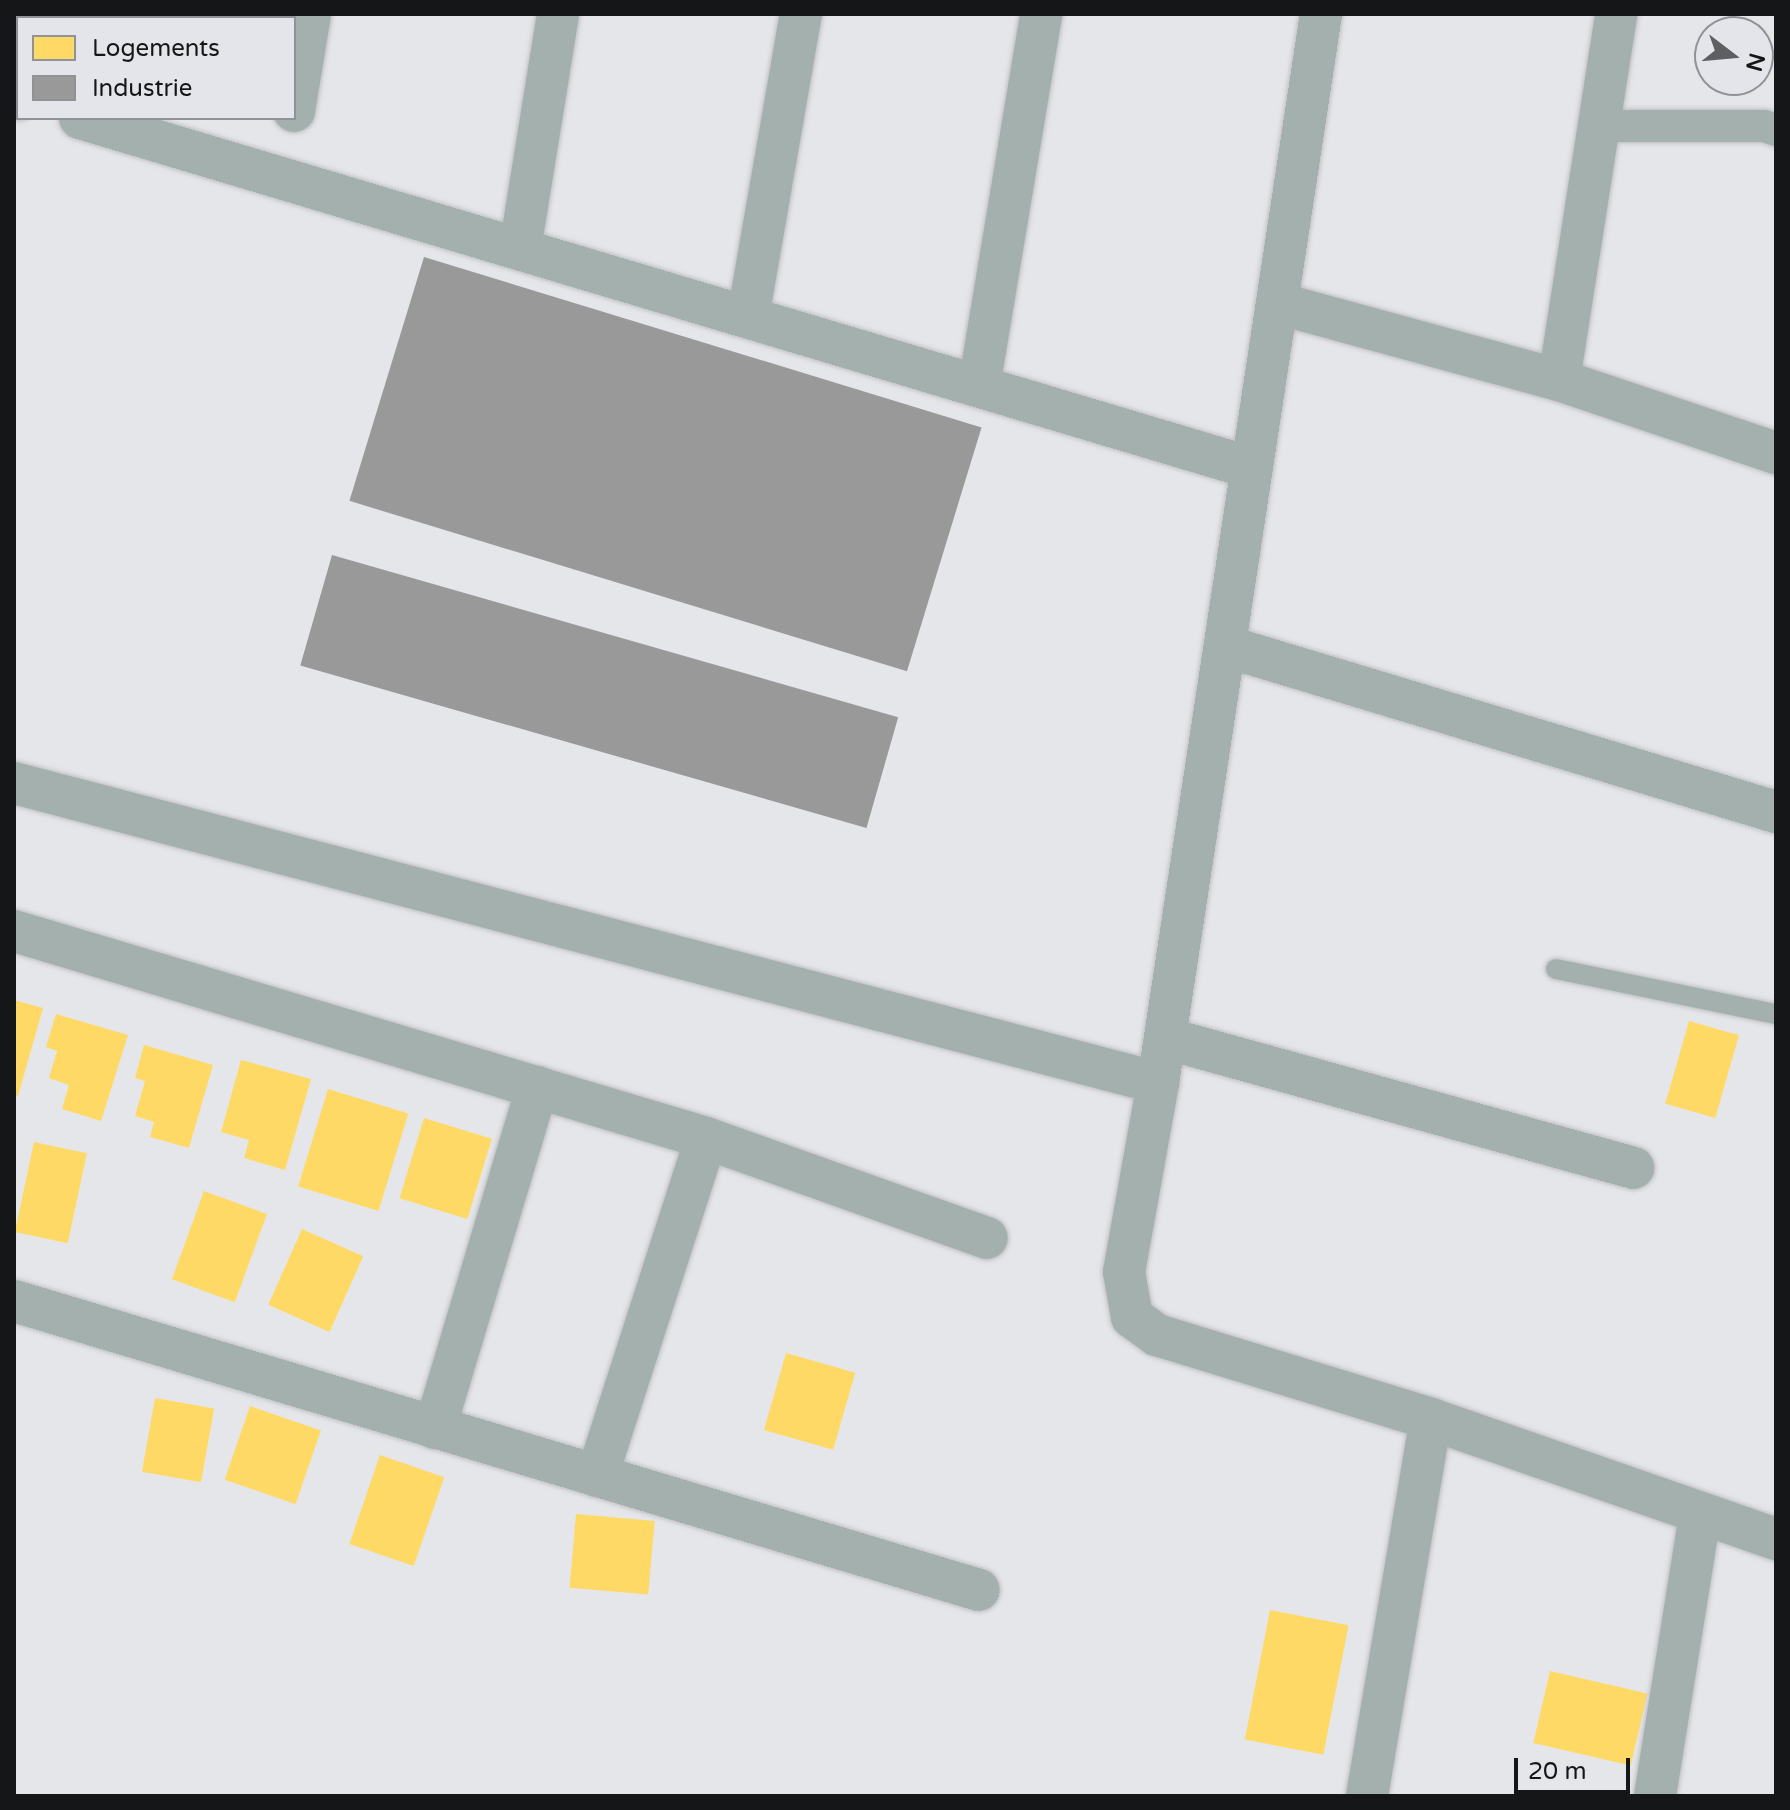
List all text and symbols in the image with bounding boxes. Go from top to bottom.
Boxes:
legend [16,16,296,120]
north arrow [1694,16,1774,96]
text: Logements [92,34,220,63]
text: N [1740,50,1770,74]
text: Industrie [92,74,192,103]
scale bar [1518,1742,1634,1792]
text: 20 m [1528,1757,1586,1786]

